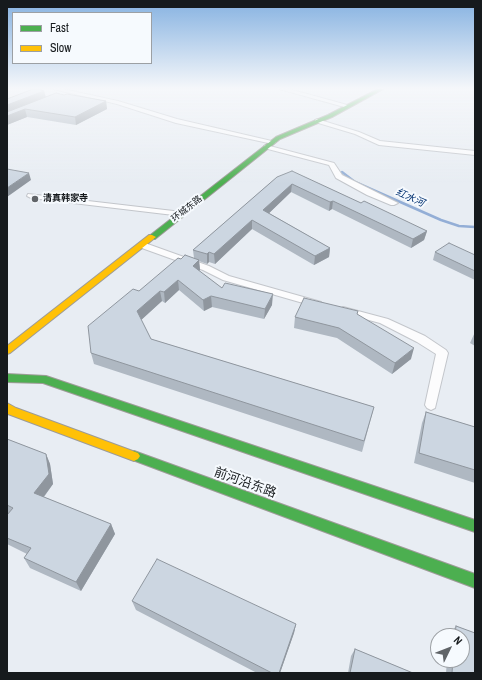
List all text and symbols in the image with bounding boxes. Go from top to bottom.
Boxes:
legend [12,12,152,64]
text: Fast [50,20,69,36]
text: Slow [50,40,71,56]
water label: 红水河 [394,186,426,210]
marker: 清真韩家寺 [30,194,40,204]
place label: 清真韩家寺 [43,194,88,204]
street label: 环城东路 [169,194,205,224]
street label: 前河沿东路 [212,465,278,501]
north arrow [430,628,470,668]
text: N [451,633,465,648]

